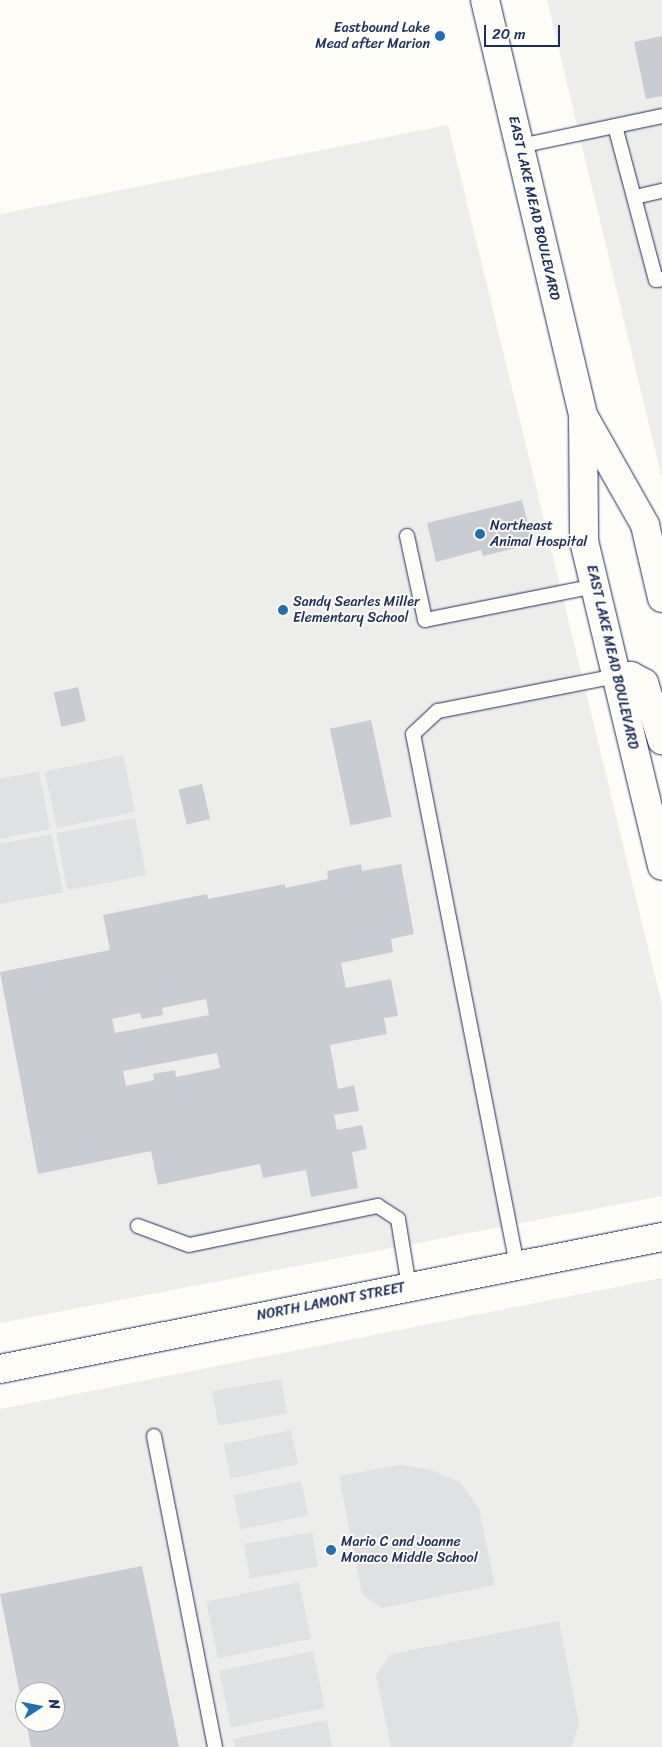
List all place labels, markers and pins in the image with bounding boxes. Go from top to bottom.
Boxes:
place label: Eastbound Lake Mead after Marion [315,20,430,52]
marker: Eastbound Lake Mead after Marion [434,30,446,42]
place label: Northeast Animal Hospital [490,518,587,550]
marker: Northeast Animal Hospital [474,528,486,540]
place label: Sandy Searles Miller Elementary School [293,594,420,626]
marker: Sandy Searles Miller Elementary School [277,604,289,616]
place label: Mario C and Joanne Monaco Middle School [341,1534,478,1566]
marker: Mario C and Joanne Monaco Middle School [325,1544,337,1556]

